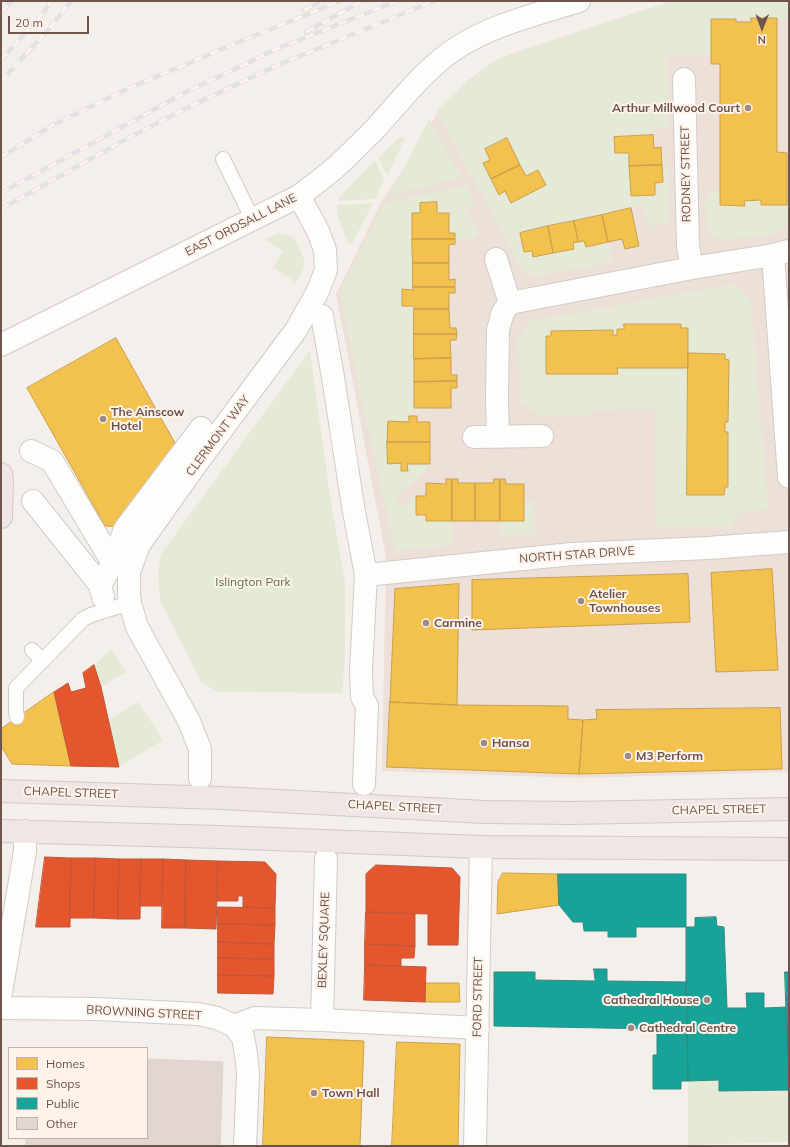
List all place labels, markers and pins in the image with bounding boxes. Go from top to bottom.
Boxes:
place label: Arthur Millwood Court [612,101,740,115]
marker: Arthur Millwood Court [743,103,753,113]
place label: The Ainscow Hotel [111,405,184,433]
marker: The Ainscow Hotel [98,414,108,424]
place label: Atelier Townhouses [589,587,660,615]
marker: Atelier Townhouses [576,596,586,606]
place label: Carmine [434,616,482,630]
marker: Carmine [421,618,431,628]
place label: Hansa [492,736,529,750]
marker: Hansa [479,738,489,748]
place label: M3 Perform [636,749,703,763]
marker: M3 Perform [623,751,633,761]
place label: Cathedral House [603,993,699,1007]
marker: Cathedral House [702,995,712,1005]
place label: Cathedral Centre [639,1021,736,1035]
marker: Cathedral Centre [626,1023,636,1033]
place label: Town Hall [322,1086,380,1100]
marker: Town Hall [309,1088,319,1098]

